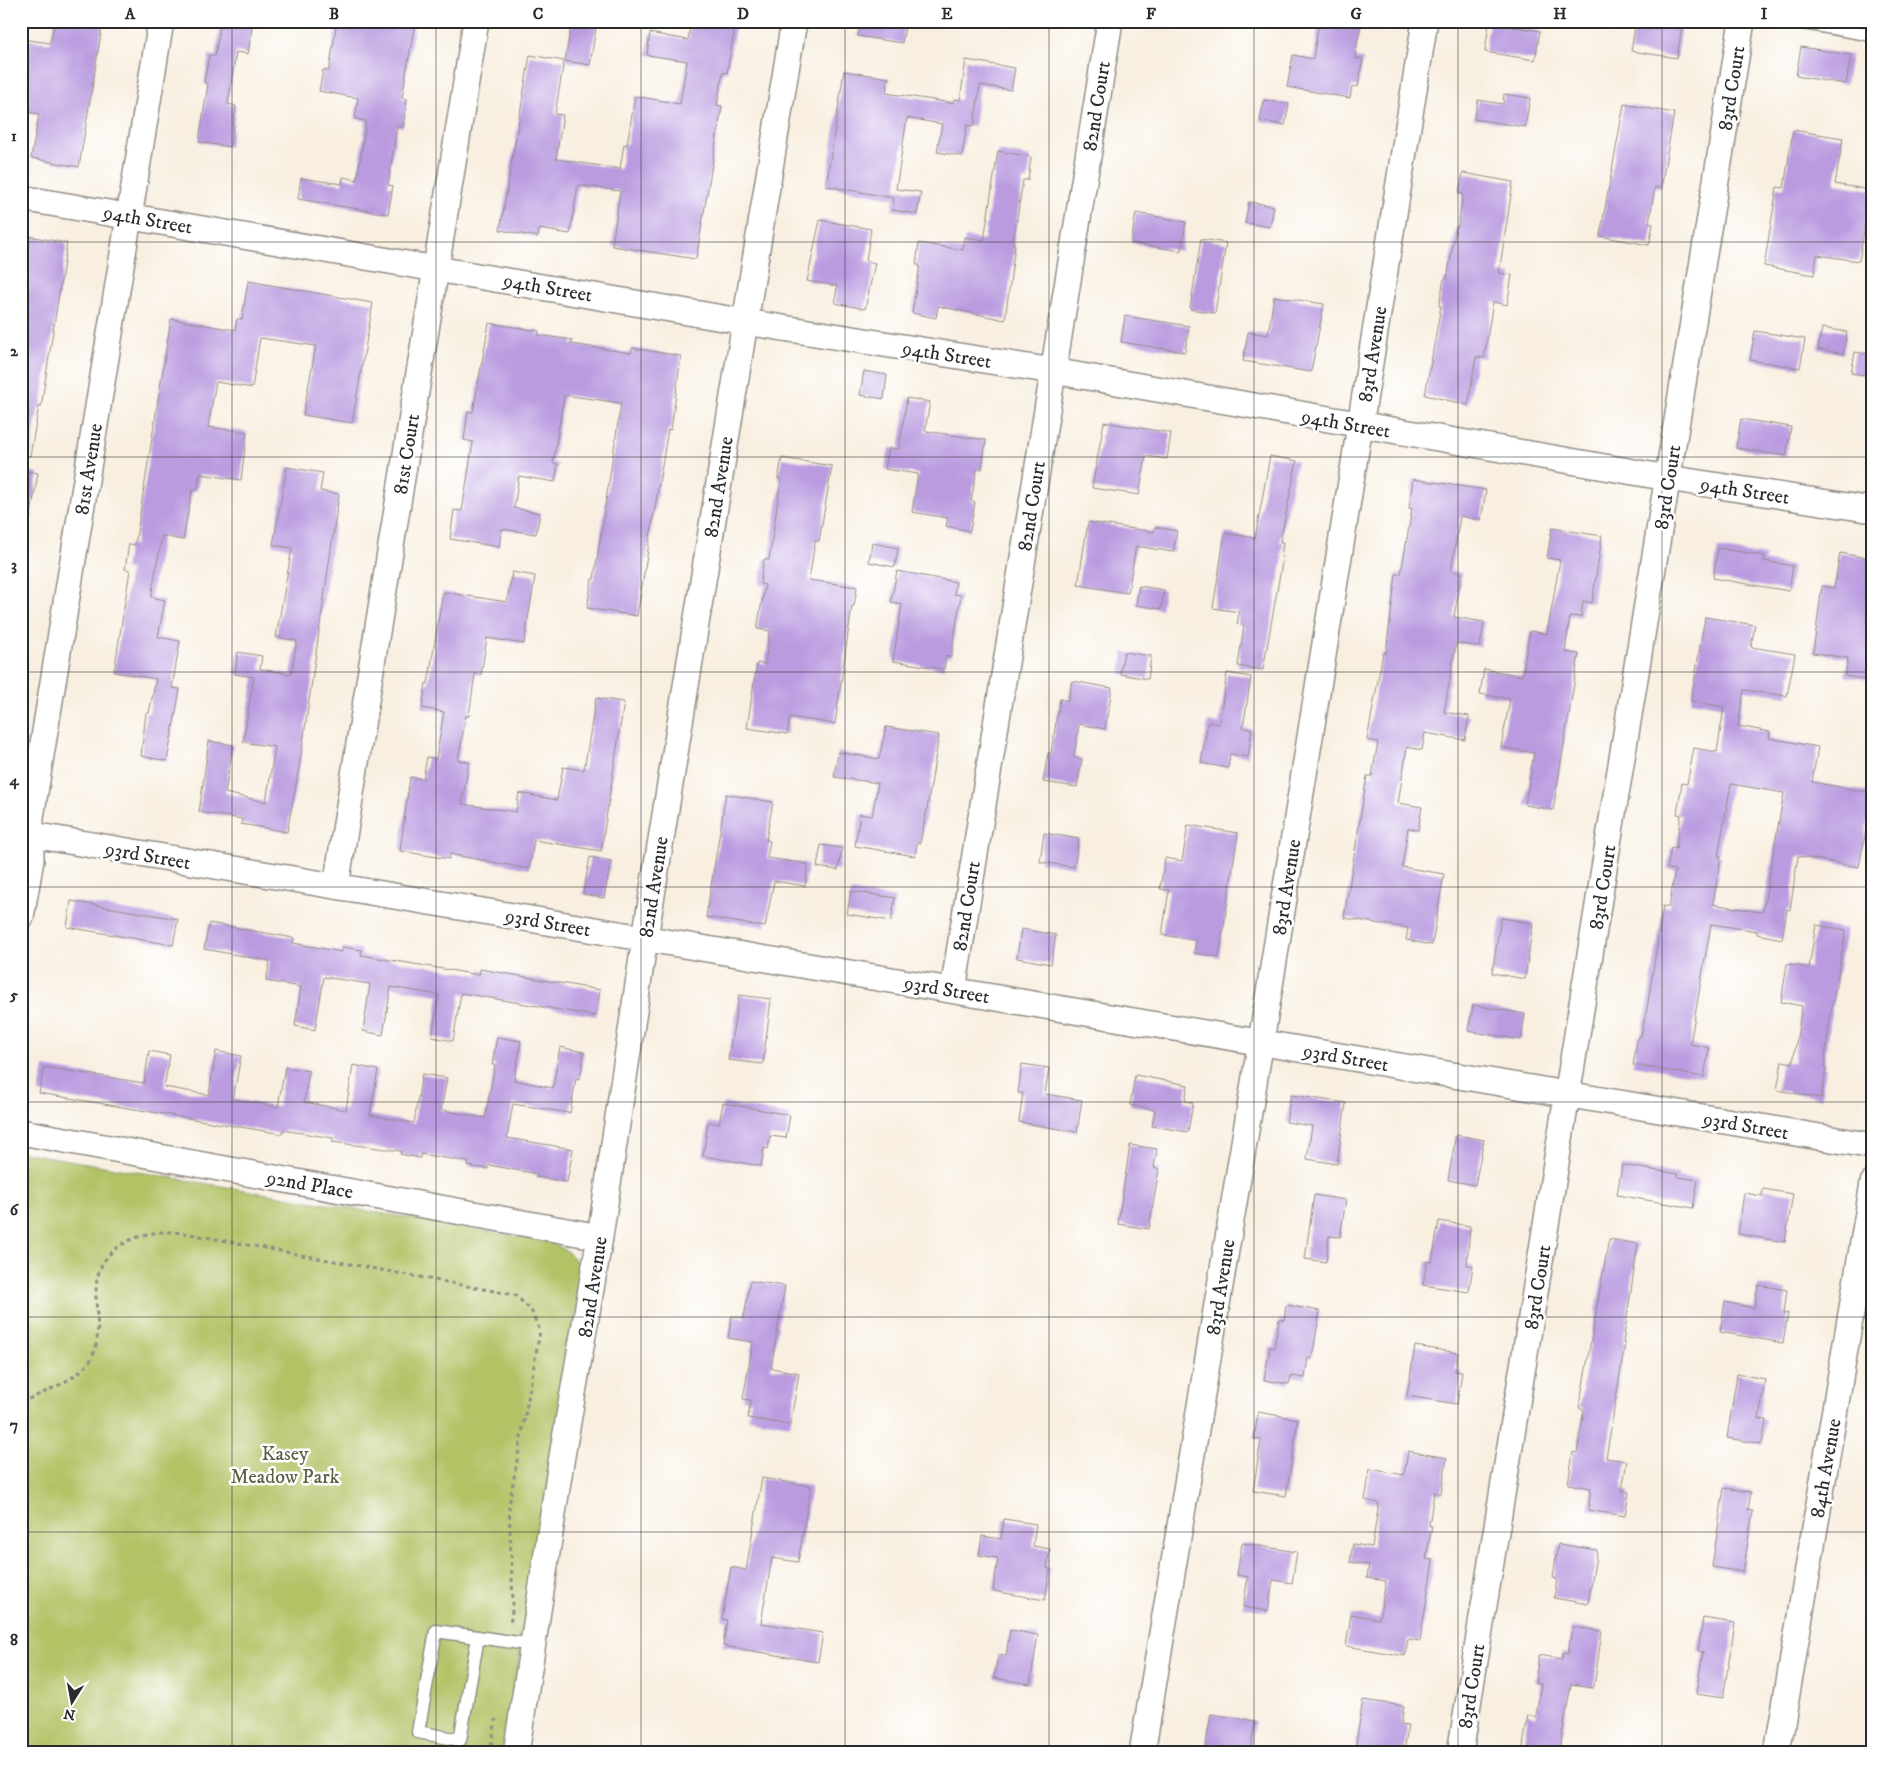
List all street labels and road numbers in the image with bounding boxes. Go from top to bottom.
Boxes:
street label: 83rd Court [1713,44,1752,132]
street label: 82nd Court [1078,59,1117,153]
street label: 94th Street [100,200,194,241]
street label: 94th Street [500,268,594,309]
street label: 83rd Avenue [1354,304,1393,404]
street label: 94th Street [899,336,993,375]
street label: 94th Street [1298,404,1392,445]
street label: 81st Court [389,412,426,496]
street label: 81st Avenue [70,422,109,517]
street label: 82nd Avenue [699,435,740,540]
street label: 83rd Court [1649,443,1688,531]
street label: 82nd Court [1013,459,1052,553]
street label: 94th Street [1697,472,1791,511]
street label: 82nd Avenue [634,835,675,940]
street label: 93rd Street [102,836,192,876]
street label: 83rd Avenue [1268,837,1307,937]
street label: 83rd Court [1584,843,1623,931]
street label: 82nd Court [948,859,987,953]
street label: 93rd Street [502,903,592,943]
street label: 93rd Street [901,970,991,1010]
street label: 93rd Street [1300,1038,1390,1078]
street label: 93rd Street [1700,1106,1790,1146]
street label: 92nd Place [264,1165,355,1205]
street label: 82nd Avenue [573,1235,614,1340]
street label: 83rd Avenue [1202,1237,1241,1337]
street label: 83rd Court [1519,1243,1558,1331]
street label: 84th Avenue [1805,1417,1848,1520]
street label: 83rd Court [1453,1642,1492,1730]

